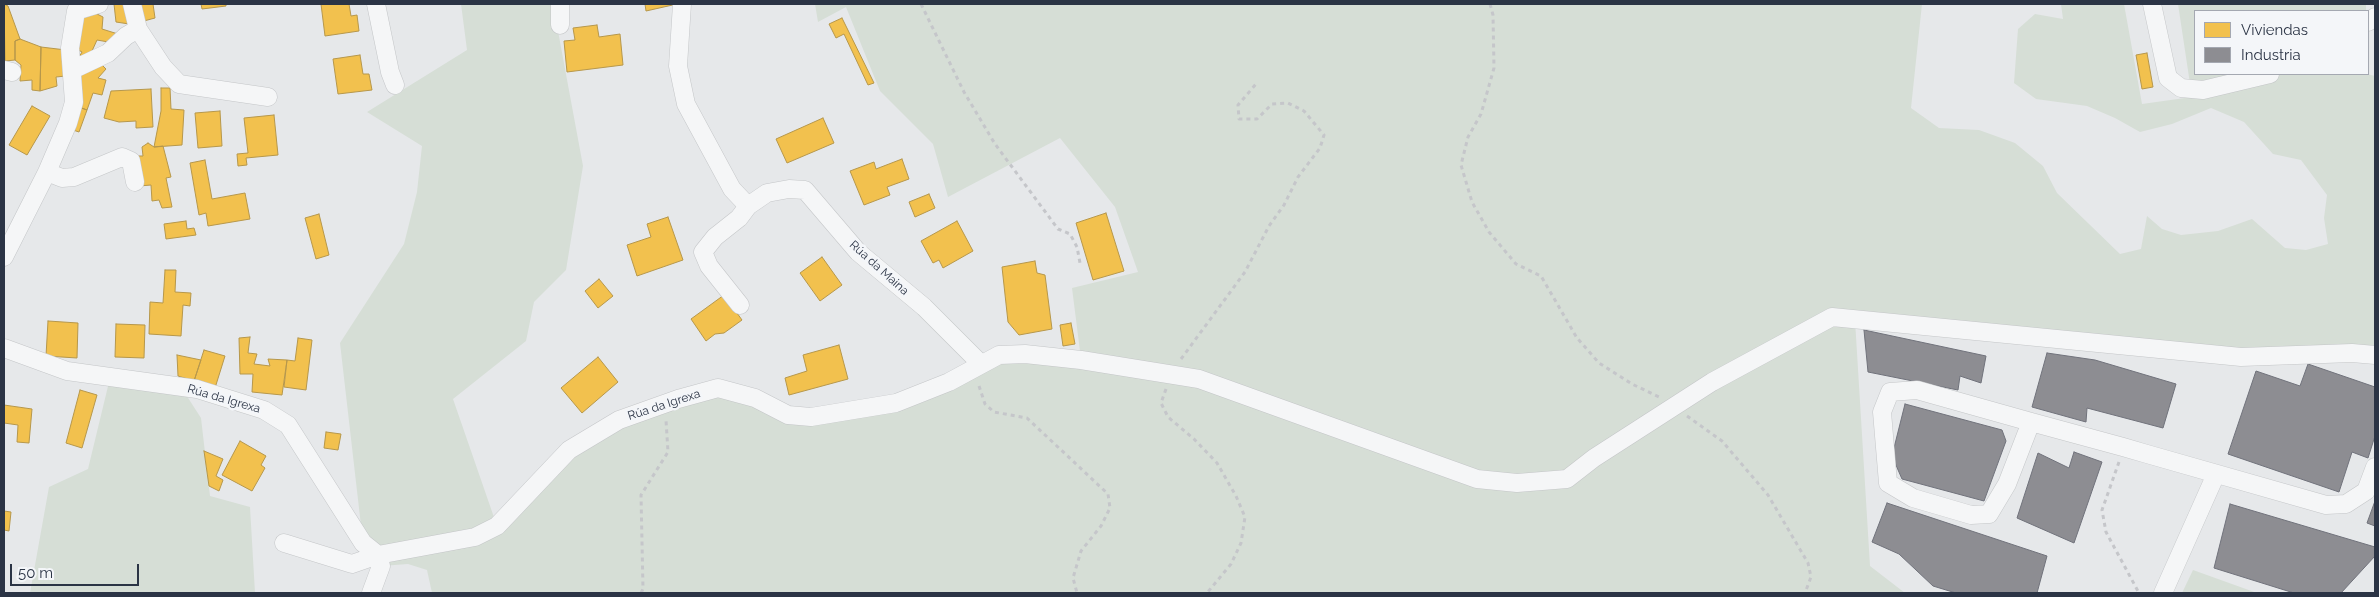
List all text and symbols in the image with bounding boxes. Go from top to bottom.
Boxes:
legend [2194,10,2369,75]
text: Viviendas [2241,21,2308,39]
text: Industria [2241,46,2301,64]
street label: Rúa da Maina [846,238,912,298]
street label: Rúa da Igrexa [186,382,262,416]
street label: Rúa da Igrexa [626,387,702,423]
scale bar [12,554,141,586]
text: 50 m [18,564,53,582]

